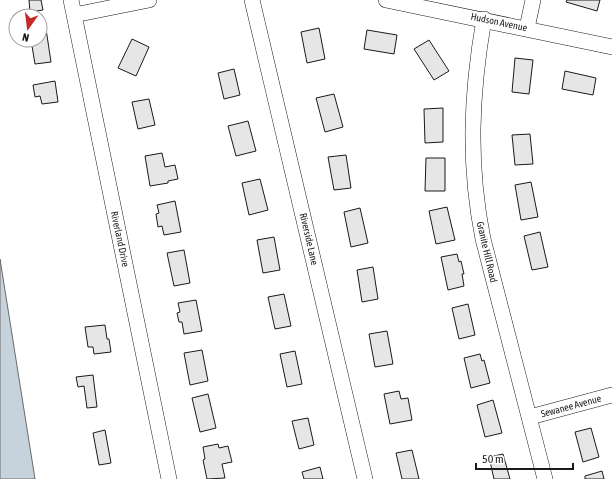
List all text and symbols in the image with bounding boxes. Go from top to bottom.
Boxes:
north arrow [8,8,48,48]
street label: Hudson Avenue [470,11,529,33]
text: N [21,31,30,44]
street label: Riverland Drive [109,210,131,268]
street label: Riverside Lane [298,212,320,267]
street label: Granite Hill Road [475,220,499,284]
street label: Sewanee Avenue [540,393,603,419]
scale bar [476,445,573,471]
text: 50 m [482,452,504,466]

